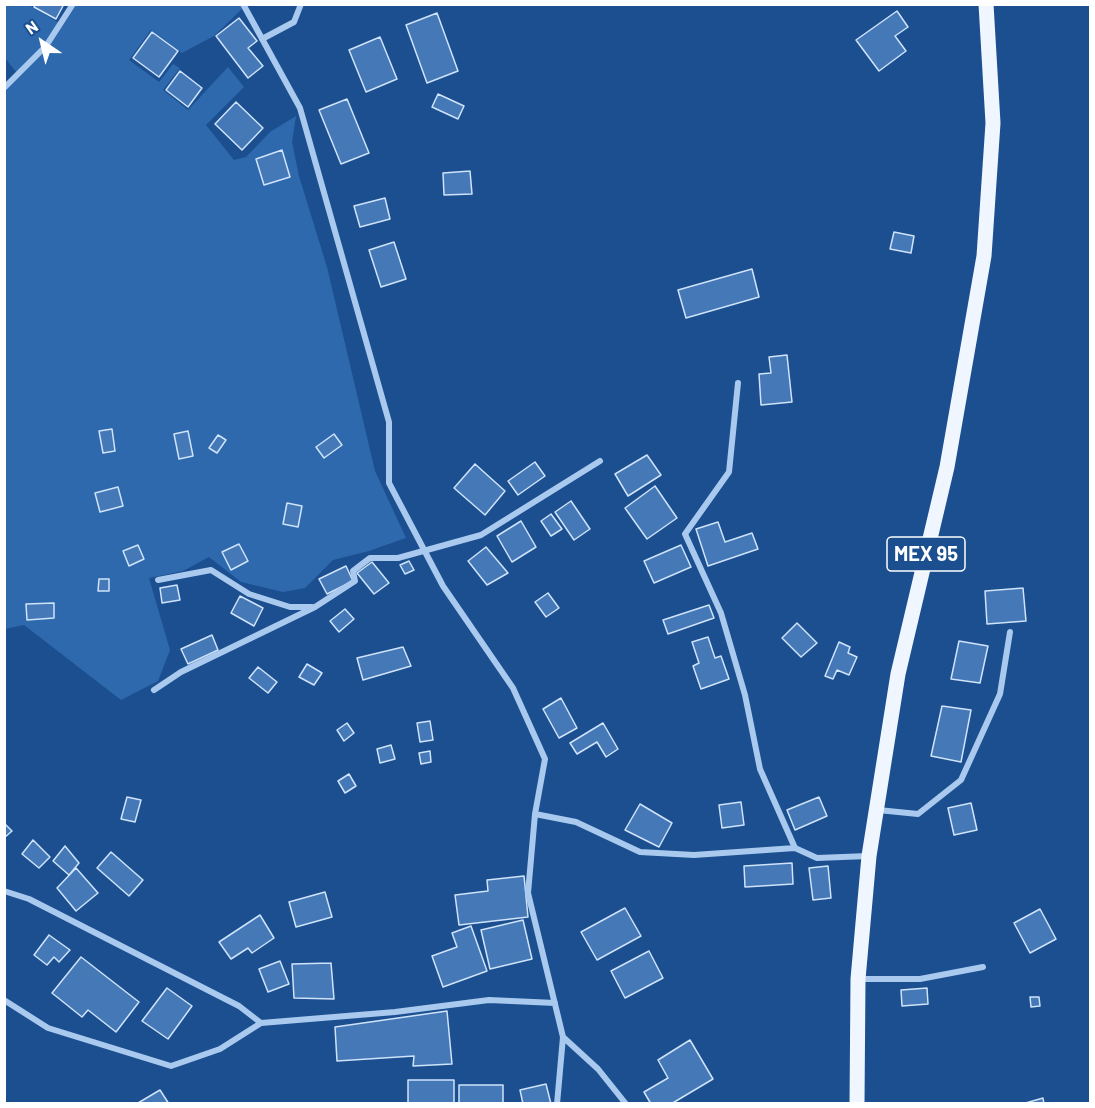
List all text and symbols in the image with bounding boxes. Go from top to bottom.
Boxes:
north arrow [12,12,72,72]
text: N [22,16,41,38]
road number: MEX 95 [887,537,965,571]

